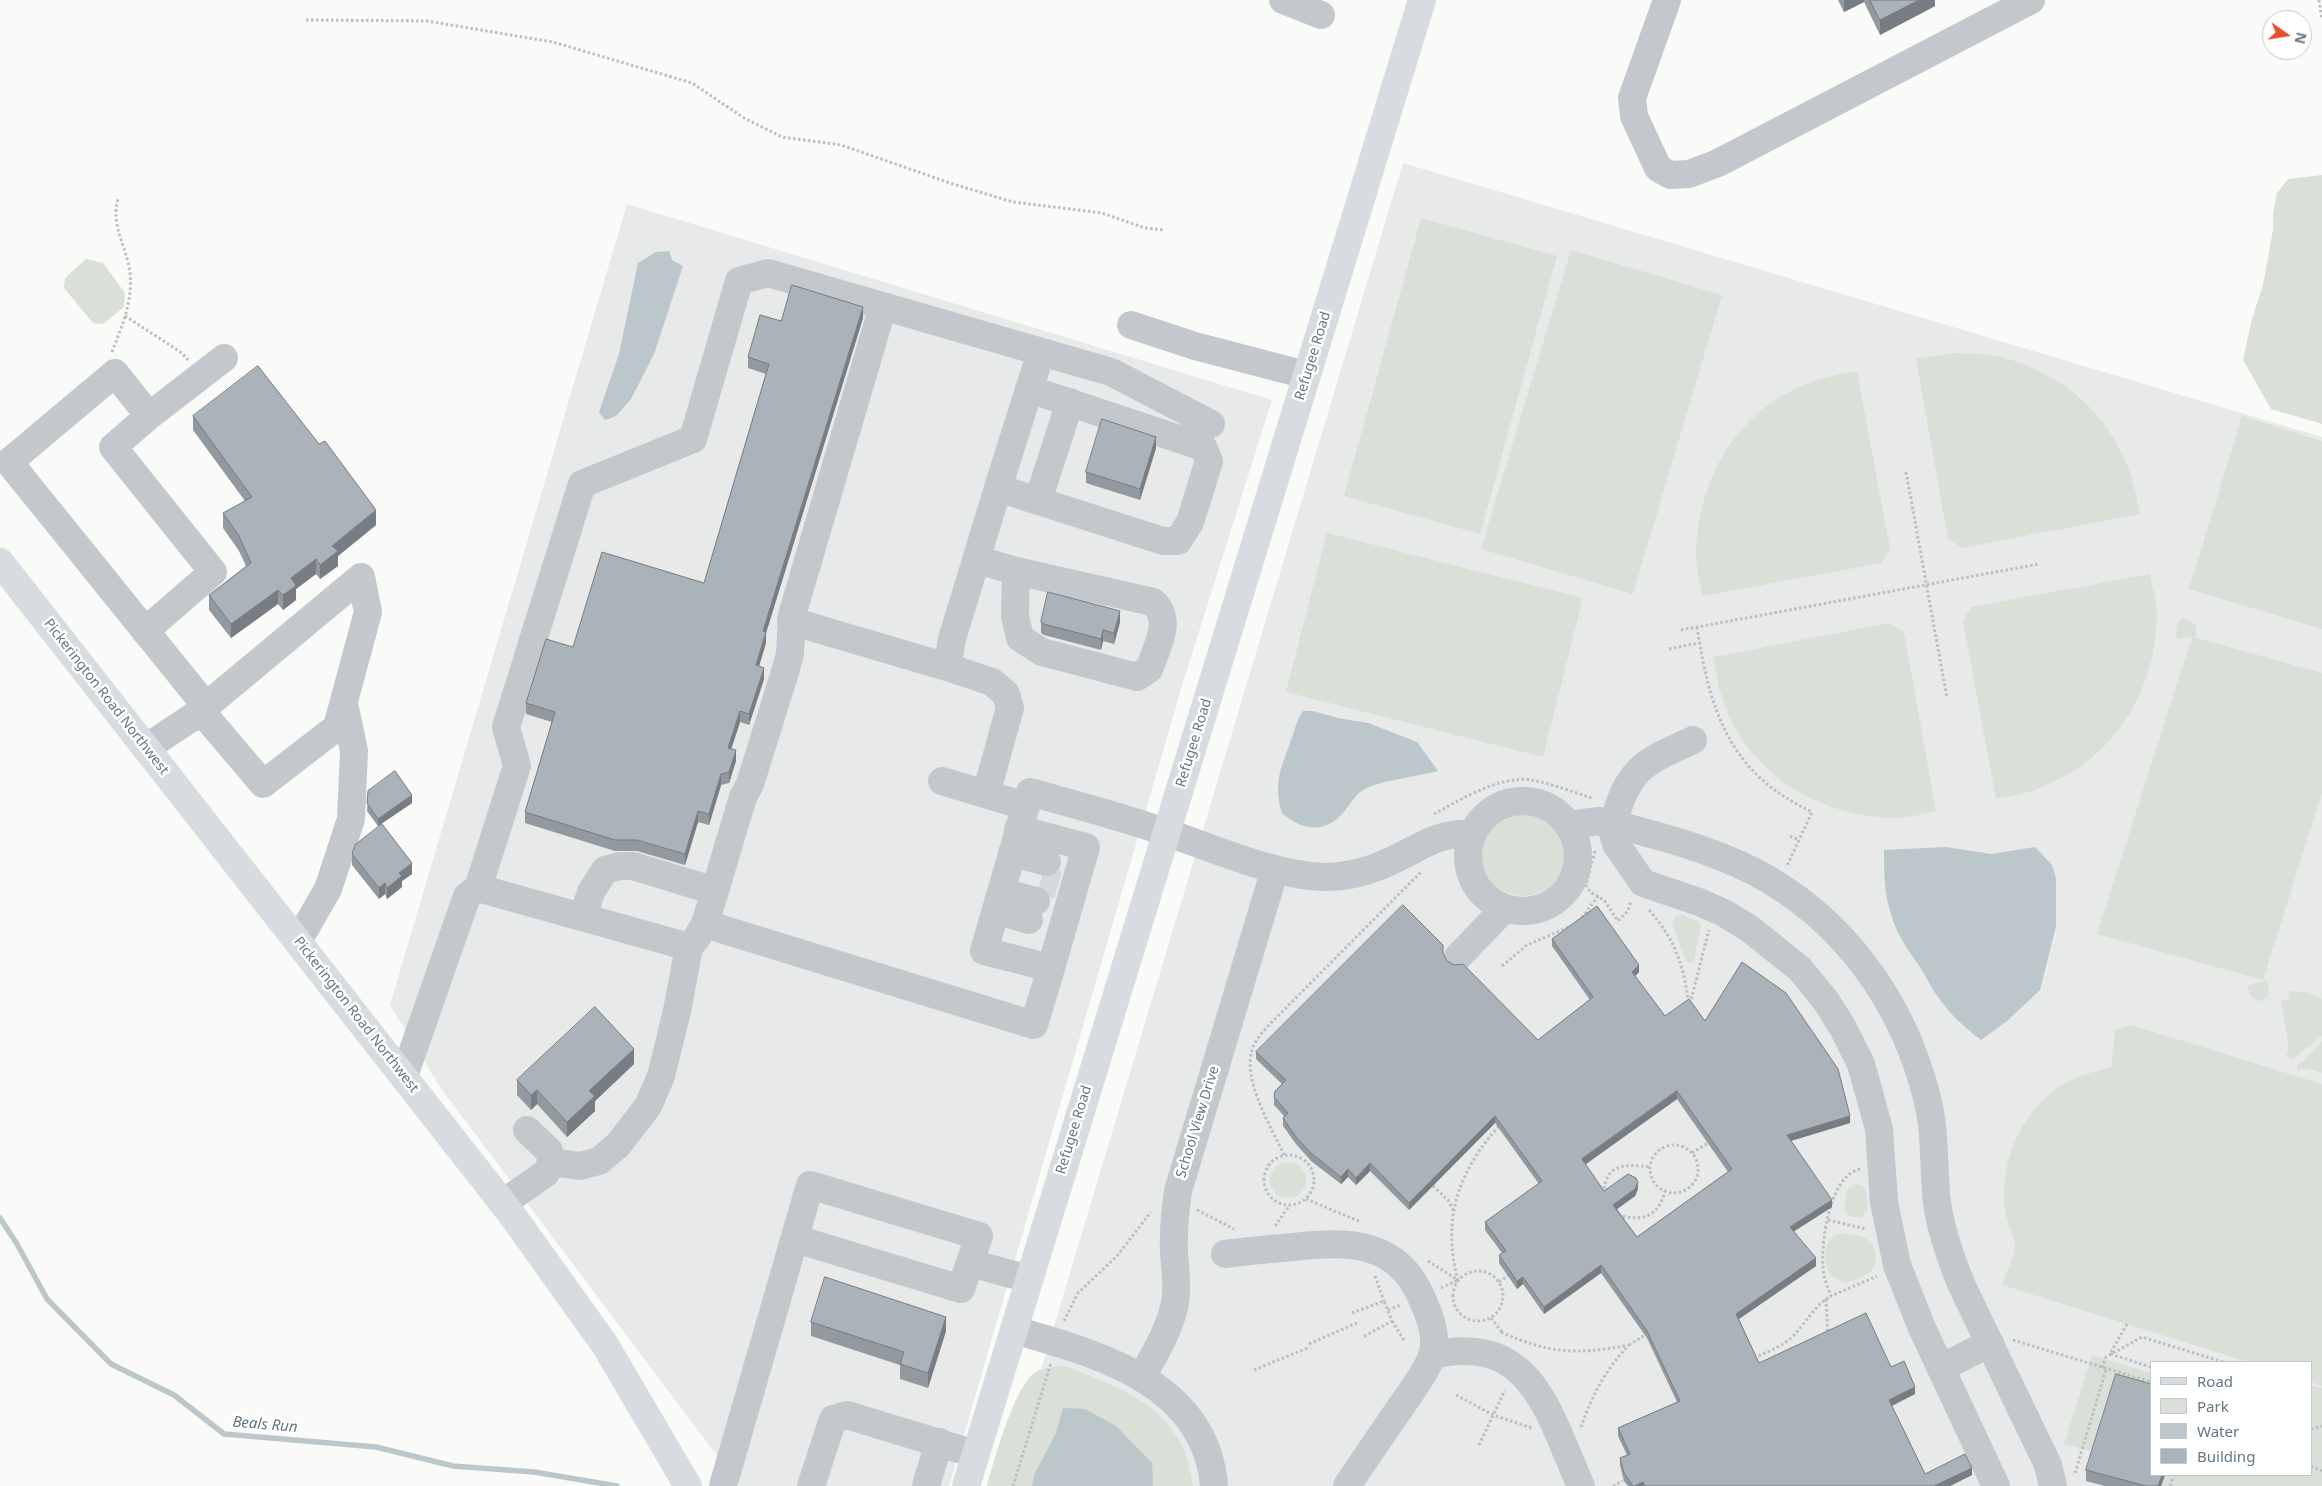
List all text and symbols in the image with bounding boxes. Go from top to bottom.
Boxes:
north arrow [2262,10,2312,60]
text: N [2291,31,2312,46]
street label: Refugee Road [1292,310,1334,402]
street label: Pickerington Road Northwest [40,616,172,778]
street label: Refugee Road [1173,697,1215,789]
street label: Pickerington Road Northwest [290,934,422,1096]
street label: School View Drive [1173,1064,1223,1180]
street label: Refugee Road [1053,1084,1095,1176]
legend [2150,1361,2312,1476]
text: Road [2197,1371,2233,1391]
text: Park [2197,1396,2229,1416]
water label: Beals Run [232,1413,298,1437]
text: Water [2197,1421,2239,1441]
text: Building [2197,1446,2255,1466]

